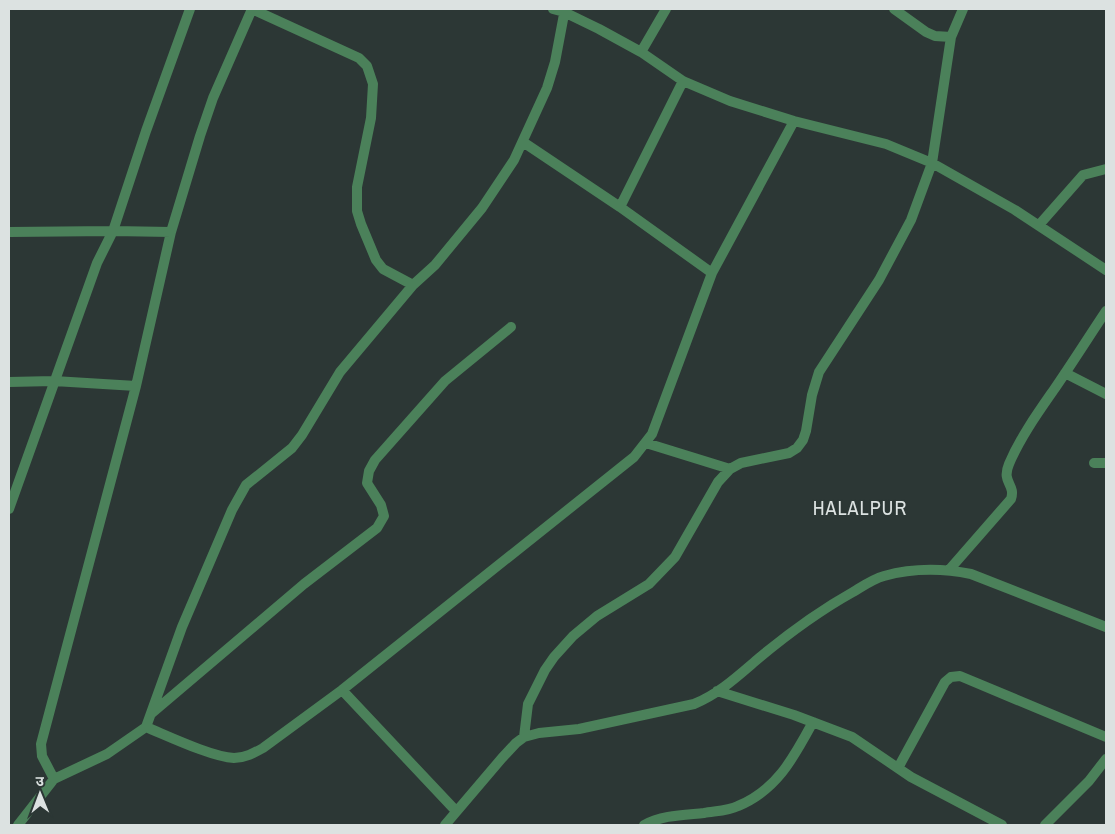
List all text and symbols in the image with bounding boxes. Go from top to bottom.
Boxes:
district label: HALALPUR [813,494,907,521]
north arrow [15,769,65,819]
text: उ [36,772,45,790]

